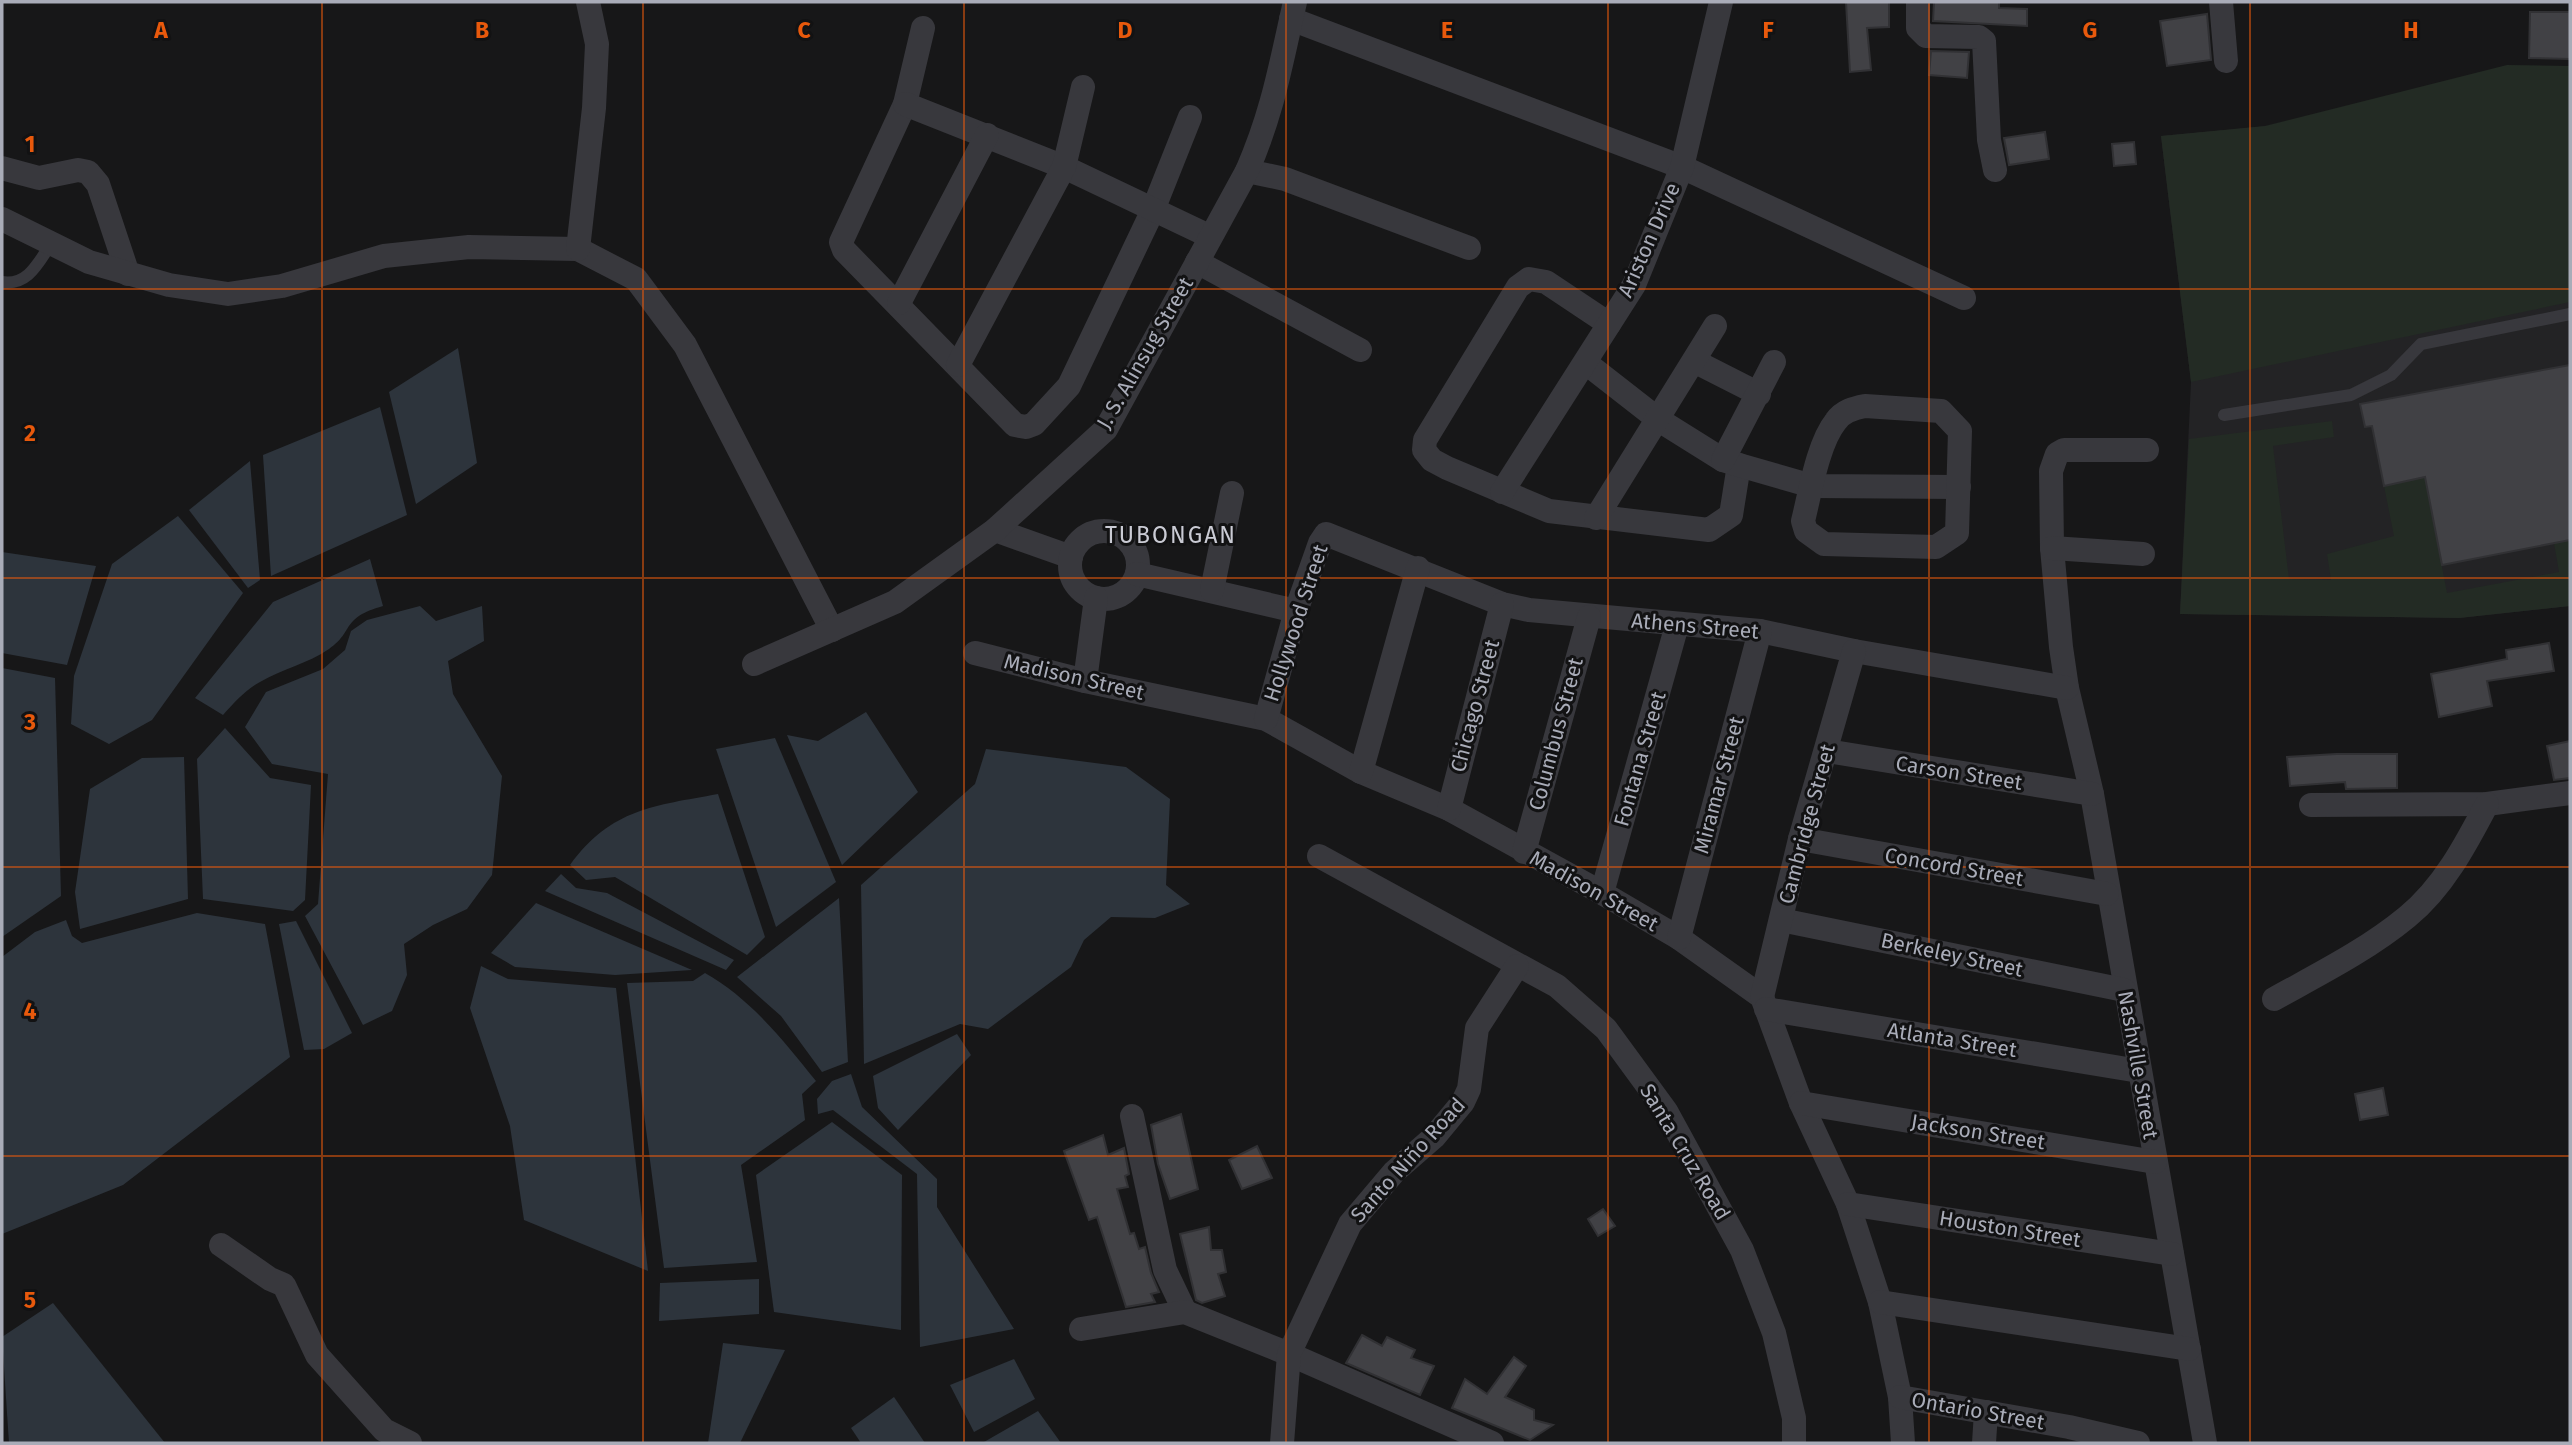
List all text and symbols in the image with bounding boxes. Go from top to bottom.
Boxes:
text: A [153,16,168,44]
text: B [475,16,489,44]
text: C [797,16,811,44]
text: D [1118,16,1133,44]
text: E [1441,16,1453,44]
text: F [1762,16,1774,44]
text: G [2083,16,2097,44]
text: H [2403,16,2419,44]
text: 1 [25,130,35,158]
street label: Ariston Drive [1612,179,1686,301]
street label: J. S. Alinsug Street [1091,272,1199,434]
text: 2 [24,419,36,447]
district label: TUBONGAN [1105,521,1237,549]
street label: Hollywood Street [1258,541,1334,705]
street label: Athens Street [1630,607,1760,645]
street label: Chicago Street [1445,636,1505,775]
street label: Madison Street [1001,648,1147,706]
street label: Columbus Street [1523,654,1589,813]
street label: Fontana Street [1608,688,1672,830]
text: 3 [23,708,36,736]
street label: Miramar Street [1688,713,1750,857]
street label: Cambridge Street [1773,741,1841,907]
street label: Carson Street [1894,750,2024,796]
street label: Concord Street [1883,842,2026,892]
street label: Madison Street [1525,845,1663,937]
street label: Berkeley Street [1879,927,2026,983]
street label: Nashville Street [2112,989,2164,1142]
text: 4 [24,997,37,1025]
street label: Atlanta Street [1885,1017,2019,1063]
street label: Santa Cruz Road [1634,1079,1736,1225]
street label: Santo Niño Road [1345,1092,1471,1228]
street label: Jackson Street [1909,1109,2047,1155]
street label: Houston Street [1937,1205,2083,1253]
text: 5 [24,1286,36,1314]
street label: Ontario Street [1909,1387,2047,1436]

